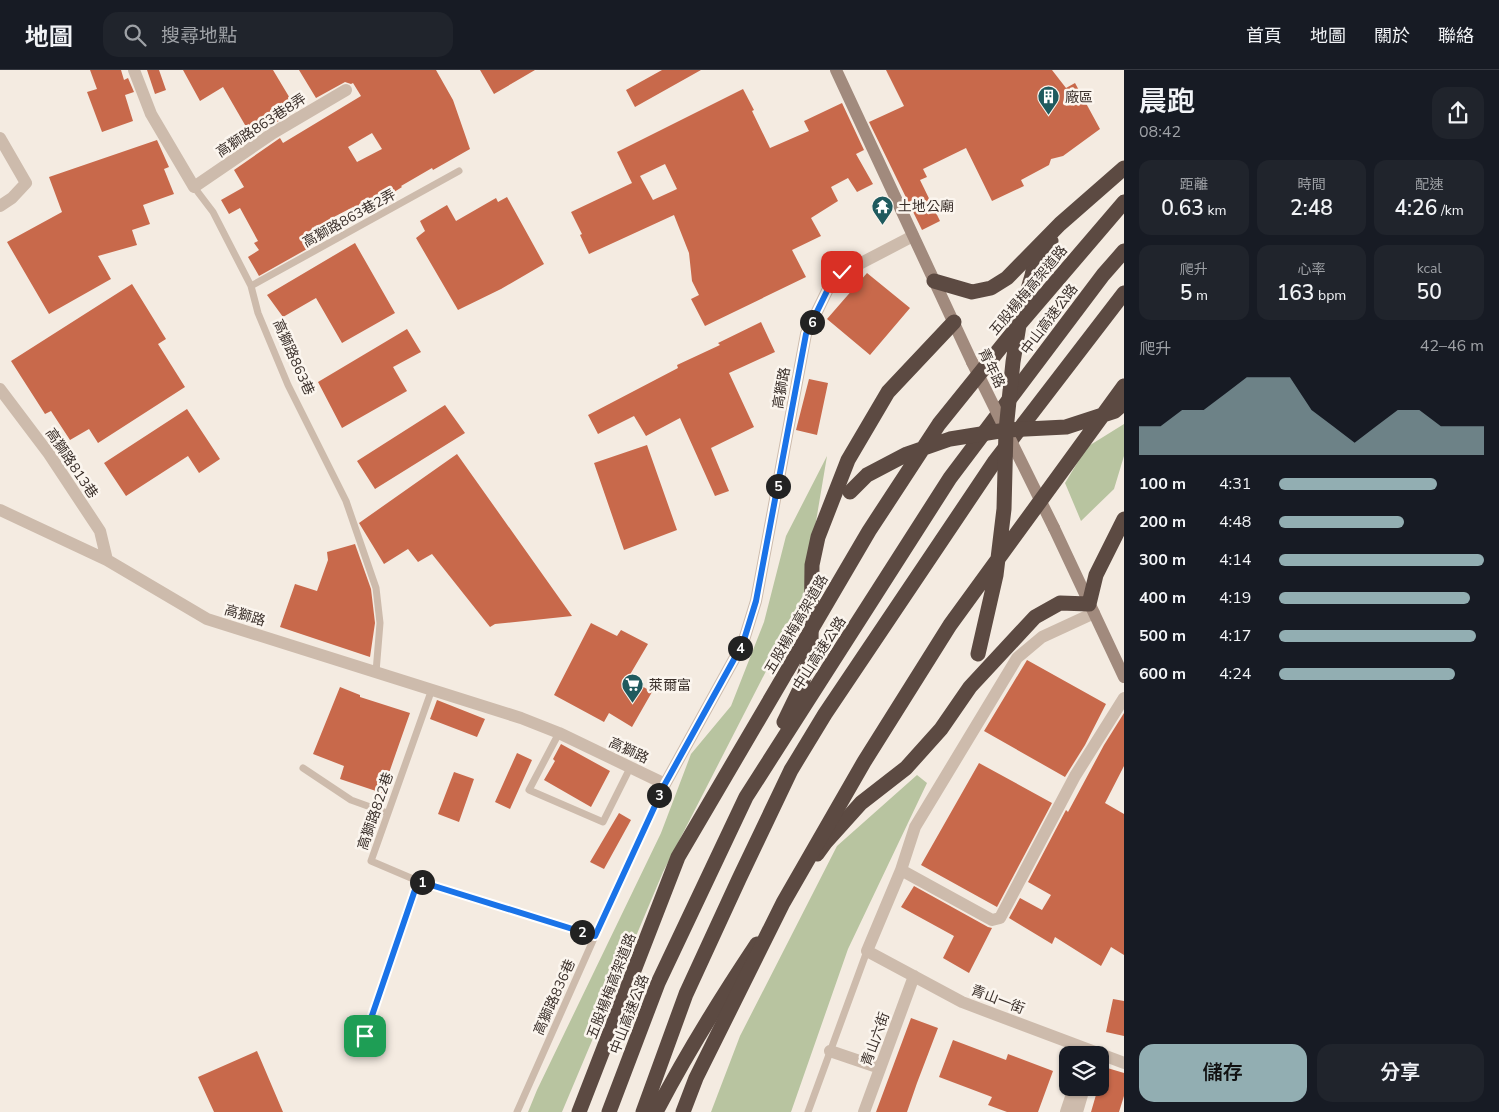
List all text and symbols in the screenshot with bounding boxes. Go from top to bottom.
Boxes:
search box [103,12,453,57]
text: 地圖 [25,21,73,53]
icon: search [121,21,149,49]
text: 搜尋地點 [161,23,237,49]
text: 首頁 [1246,24,1282,48]
text: 地圖 [1310,24,1346,48]
text: 關於 [1374,24,1410,48]
text: 聯絡 [1438,24,1474,48]
text: 晨跑 [1139,83,1195,121]
building icon: 廠區 [1037,85,1061,116]
button: share [1432,87,1484,139]
place label: 廠區 [1065,88,1093,107]
street label: 高獅路863巷8弄 [213,89,310,162]
text: 08:42 [1139,121,1181,143]
text: 距離 [1180,175,1208,194]
text: 時間 [1297,175,1325,194]
text: 配速 [1415,175,1443,194]
street label: 高獅路863巷2弄 [299,185,399,252]
temple icon: 土地公廟 [870,194,894,225]
text: 0.63 [1161,194,1204,222]
text: 2:48 [1290,194,1333,222]
text: 4:26 [1395,194,1437,222]
place label: 土地公廟 [898,197,954,216]
text: km [1204,201,1227,220]
text: /km [1437,201,1464,220]
street label: 五股楊梅高架道路 [985,241,1072,339]
pin [821,251,863,293]
icon: check [828,258,856,286]
text: kcal [1417,259,1442,278]
text: 爬升 [1180,260,1208,279]
text: 心率 [1297,260,1325,279]
text: 50 [1417,278,1442,306]
text: 5 [1180,279,1192,307]
text: 163 [1277,279,1314,307]
street label: 中山高速公路 [1017,280,1082,359]
text: m [1192,286,1208,305]
text: bpm [1314,286,1346,305]
pin: 6 [800,310,824,334]
text: 6 [808,313,817,332]
street label: 高獅路863巷 [268,316,319,398]
text: 42–46 m [1420,335,1484,357]
text: 爬升 [1139,338,1171,360]
street label: 青年路 [974,345,1009,391]
street label: 高獅路 [768,366,794,410]
street label: 高獅路813巷 [41,424,102,502]
text: 100 m [1139,473,1186,495]
text: 4:31 [1219,473,1251,495]
pin: 5 [766,474,790,498]
text: 5 [774,477,783,496]
text: 200 m [1139,511,1186,533]
text: 4:48 [1219,511,1251,533]
text: 300 m [1139,549,1186,571]
text: 4:14 [1219,549,1251,571]
street label: 五股楊梅高架道路 [760,571,833,677]
text: 400 m [1139,587,1186,609]
text: 4:19 [1219,587,1251,609]
street label: 高獅路 [222,600,268,631]
street label: 中山高速公路 [789,613,850,694]
text: 500 m [1139,625,1186,647]
text: 4:17 [1219,625,1251,647]
pin: 4 [728,636,752,660]
text: 4 [736,639,745,658]
text: 600 m [1139,663,1186,685]
text: 4:24 [1219,663,1251,685]
supermarket icon: 萊爾富 [621,673,645,704]
place label: 萊爾富 [649,676,691,695]
street label: 高獅路 [606,733,652,768]
street label: 高獅路822巷 [353,770,398,853]
pin: 3 [646,782,672,808]
text: 3 [655,786,664,805]
pin: 1 [410,870,434,894]
text: 1 [418,873,427,892]
pin: 2 [570,920,594,944]
text: 2 [578,923,587,942]
street label: 五股楊梅高架道路 [583,930,640,1042]
street label: 高獅路836巷 [529,956,580,1038]
street label: 中山高速公路 [606,972,653,1057]
street label: 青山一街 [968,981,1027,1018]
street label: 青山六街 [857,1010,894,1069]
pin [344,1015,386,1057]
icon: arrive [351,1022,379,1050]
button: 儲存 [1139,1044,1307,1102]
button: 分享 [1317,1044,1484,1102]
map controls [1059,1046,1109,1096]
button: layers [1059,1046,1109,1096]

